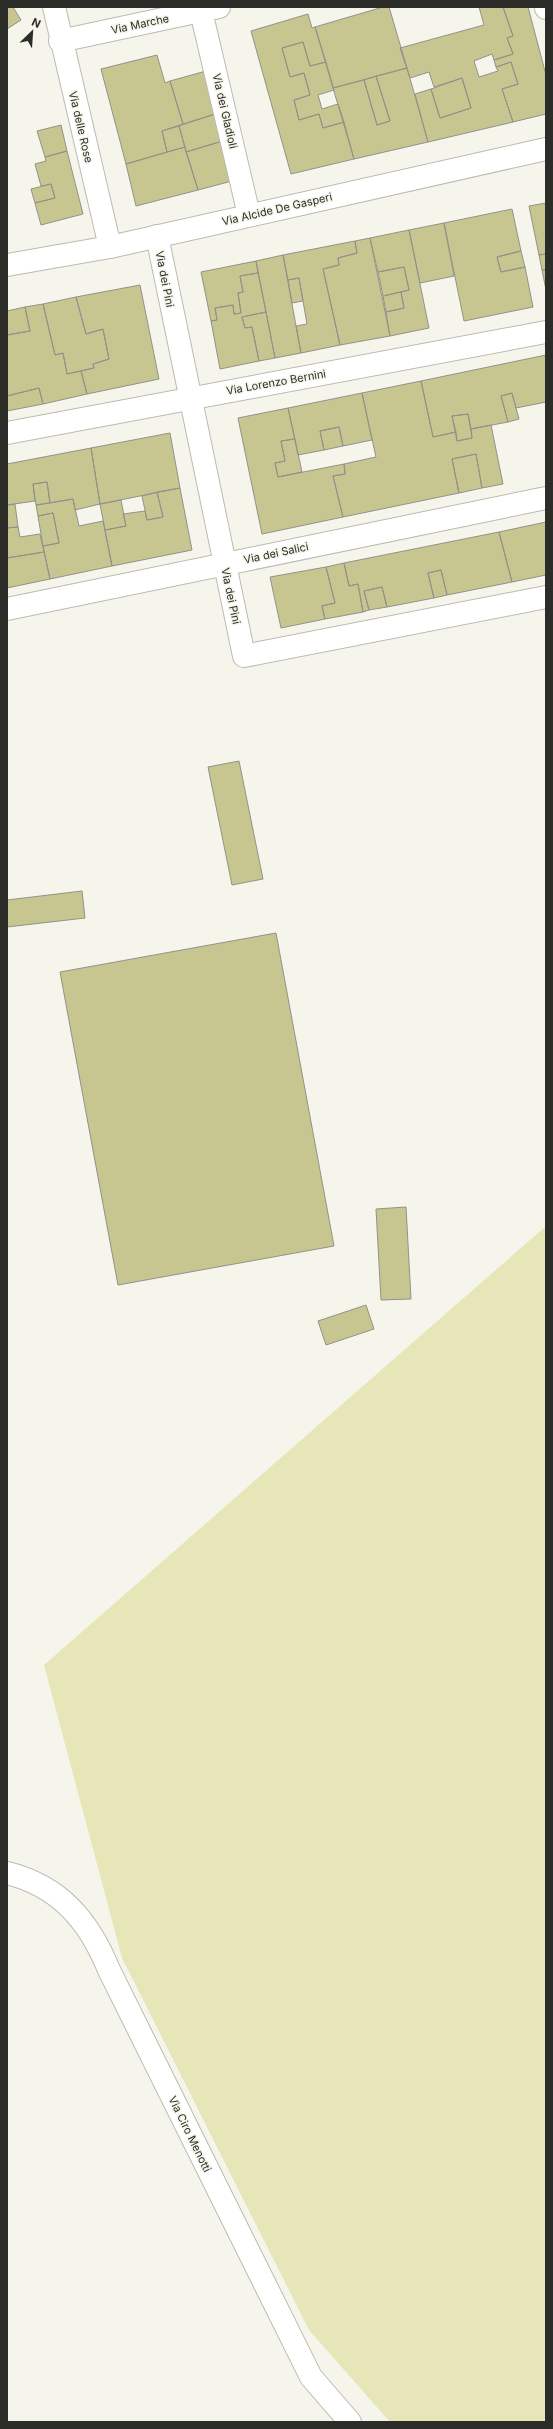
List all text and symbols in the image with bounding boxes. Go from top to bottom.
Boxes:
street label: Via Marche [110,11,170,37]
north arrow [12,12,52,52]
text: N [29,15,43,31]
street label: Via dei Gladioli [210,72,240,150]
street label: Via delle Rose [66,90,96,164]
street label: Via Alcide De Gasperi [221,189,333,229]
street label: Via dei Pini [153,250,177,308]
street label: Via Lorenzo Bernini [225,366,327,398]
street label: Via dei Salici [242,539,310,567]
street label: Via dei Pini [218,567,244,625]
street label: Via Ciro Menotti [166,2094,214,2174]

